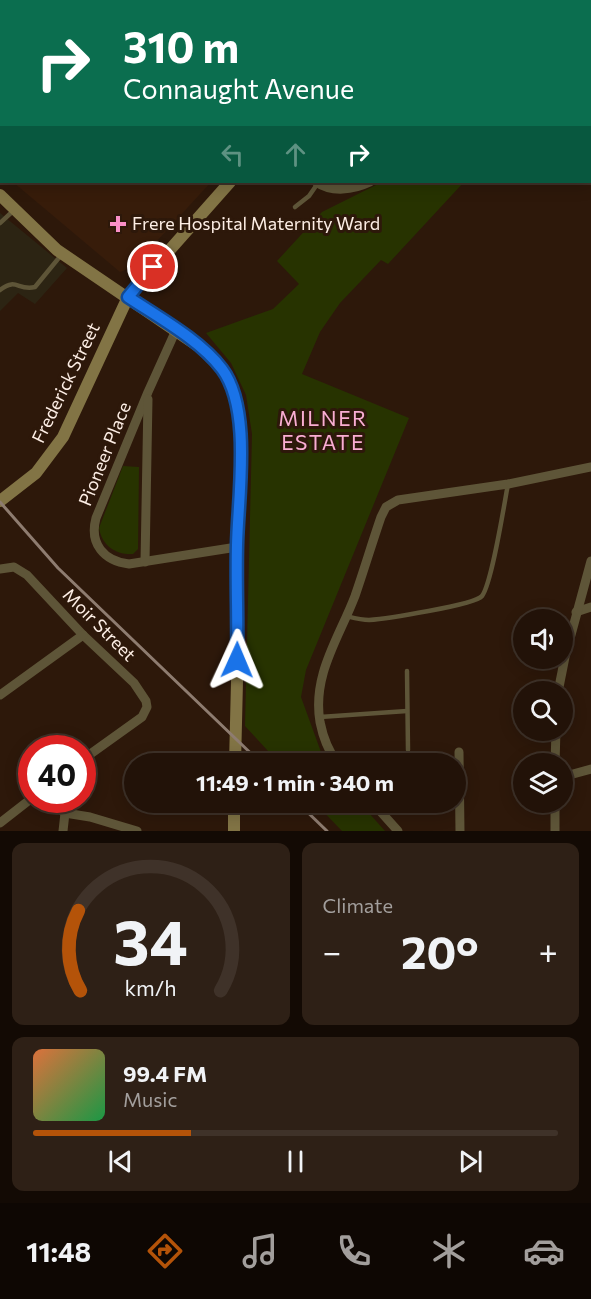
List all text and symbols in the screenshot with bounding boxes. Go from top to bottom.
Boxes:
text: 310 m [123,20,239,72]
icon: right [24,24,102,102]
text: Connaught Avenue [123,72,354,105]
icon: left [216,138,249,171]
icon: ahead [279,138,312,171]
icon: right [342,138,375,171]
place label: Frere Hospital Maternity Ward [132,212,380,234]
marker: Frere Hospital Maternity Ward [109,215,127,233]
pin [127,241,178,292]
icon: arrive [136,250,169,283]
street label: Frederick Street [26,319,104,446]
street label: Pioneer Place [73,398,135,509]
district label: MILNER ESTATE [278,405,368,454]
street label: Moir Street [59,583,141,665]
map controls [513,609,573,813]
button: sound [513,609,573,669]
position arrow [205,628,269,692]
button: search [513,681,573,741]
speed limit sign: 40 [18,735,96,813]
button: layers [513,753,573,813]
text: 11:49 · 1 min · 340 m [196,769,394,796]
text: Climate [323,893,393,917]
text: 34 [113,902,188,978]
text: 20° [401,923,479,978]
text: − [323,930,341,971]
text: + [539,930,558,971]
text: km/h [125,974,177,1000]
text: 99.4 FM [123,1060,207,1087]
text: Music [123,1087,177,1111]
icon: previous [104,1145,137,1178]
icon: pause [279,1145,312,1178]
icon: next [454,1145,487,1178]
icon: directions [144,1230,186,1272]
icon: music [239,1230,281,1272]
icon: phone [333,1230,375,1272]
icon: climate [428,1230,470,1272]
icon: car [523,1230,565,1272]
text: 11:48 [26,1235,91,1268]

